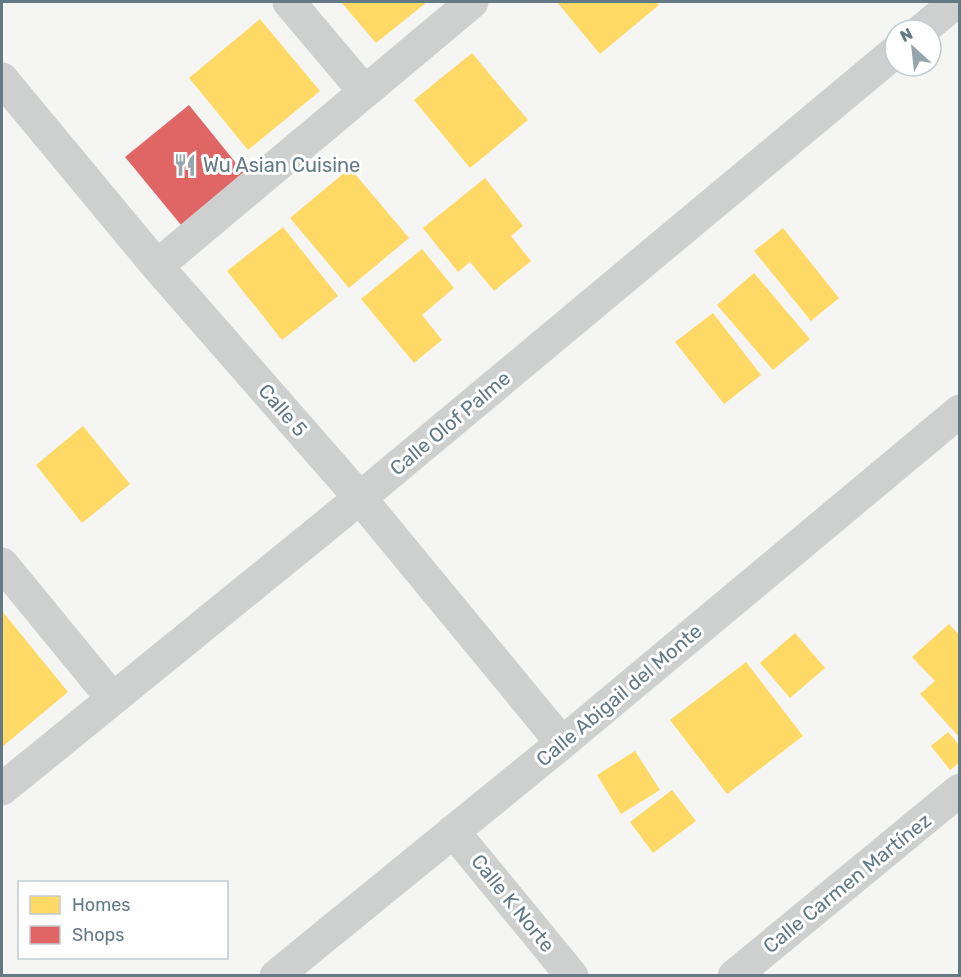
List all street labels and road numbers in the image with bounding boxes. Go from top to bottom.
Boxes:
street label: Calle Olof Palme [385,366,515,480]
street label: Calle 5 [254,379,312,441]
street label: Calle Abigail del Monte [531,619,707,771]
street label: Calle Carmen Martínez [758,808,936,958]
street label: Calle K Norte [466,849,560,957]

